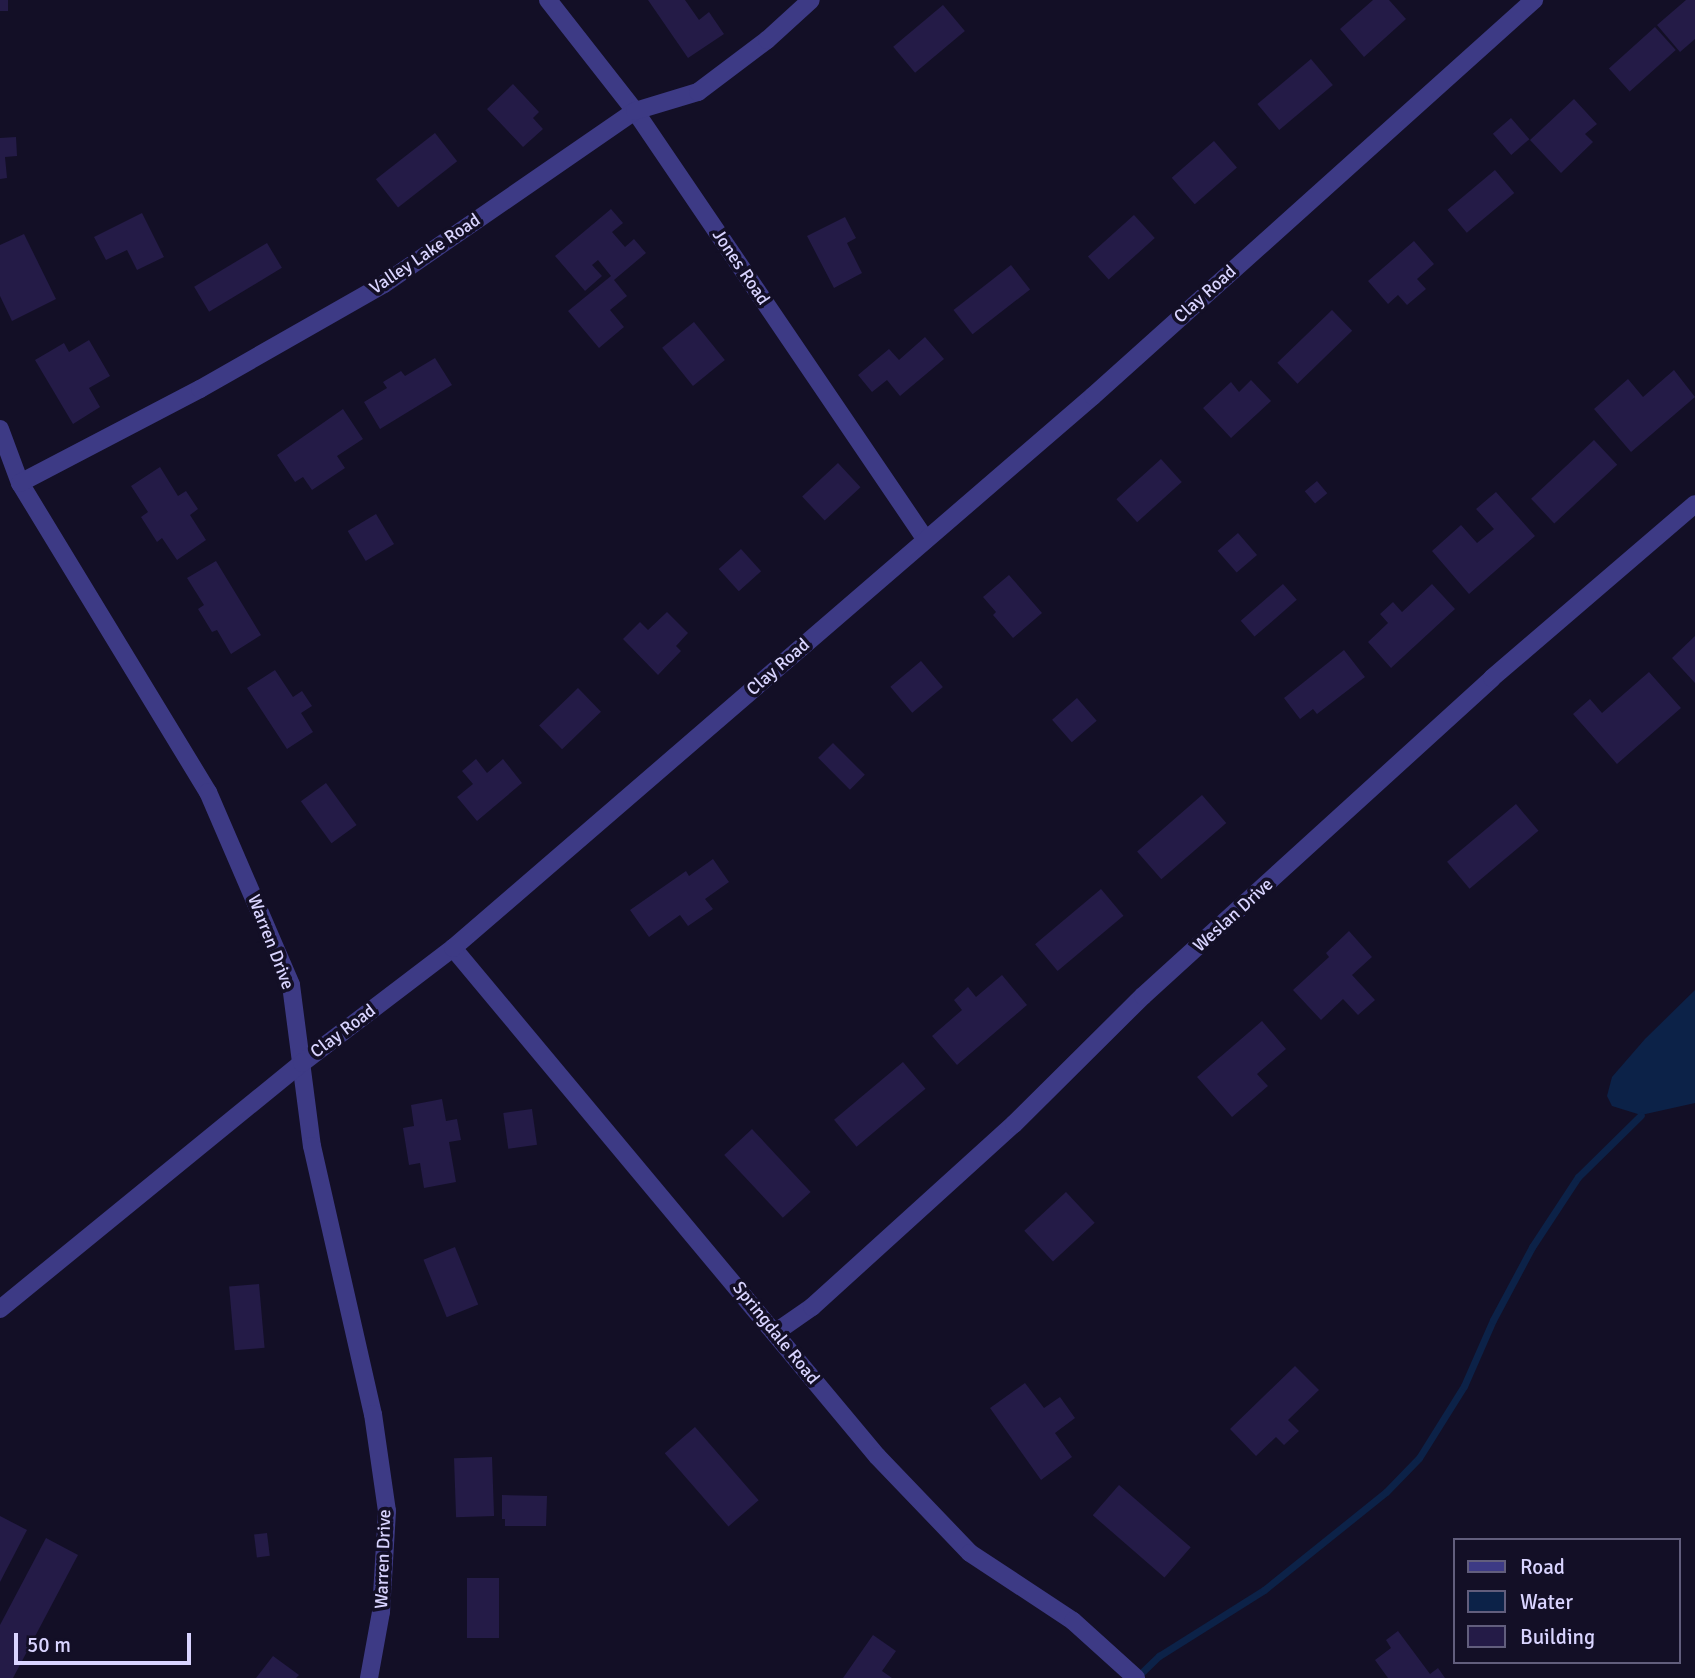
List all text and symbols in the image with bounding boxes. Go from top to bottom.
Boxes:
street label: Valley Lake Road [366,209,484,299]
street label: Jones Road [708,225,774,309]
street label: Clay Road [1170,261,1240,327]
street label: Clay Road [742,634,814,700]
street label: Weslan Drive [1189,874,1277,956]
street label: Warren Drive [243,892,299,992]
street label: Clay Road [306,1000,380,1062]
street label: Springdale Road [728,1277,824,1389]
street label: Warren Drive [370,1509,396,1609]
legend [1454,1538,1681,1664]
text: Road [1520,1554,1565,1580]
text: Water [1520,1589,1573,1615]
scale bar [18,1618,194,1662]
text: Building [1520,1624,1595,1650]
text: 50 m [27,1632,71,1658]

